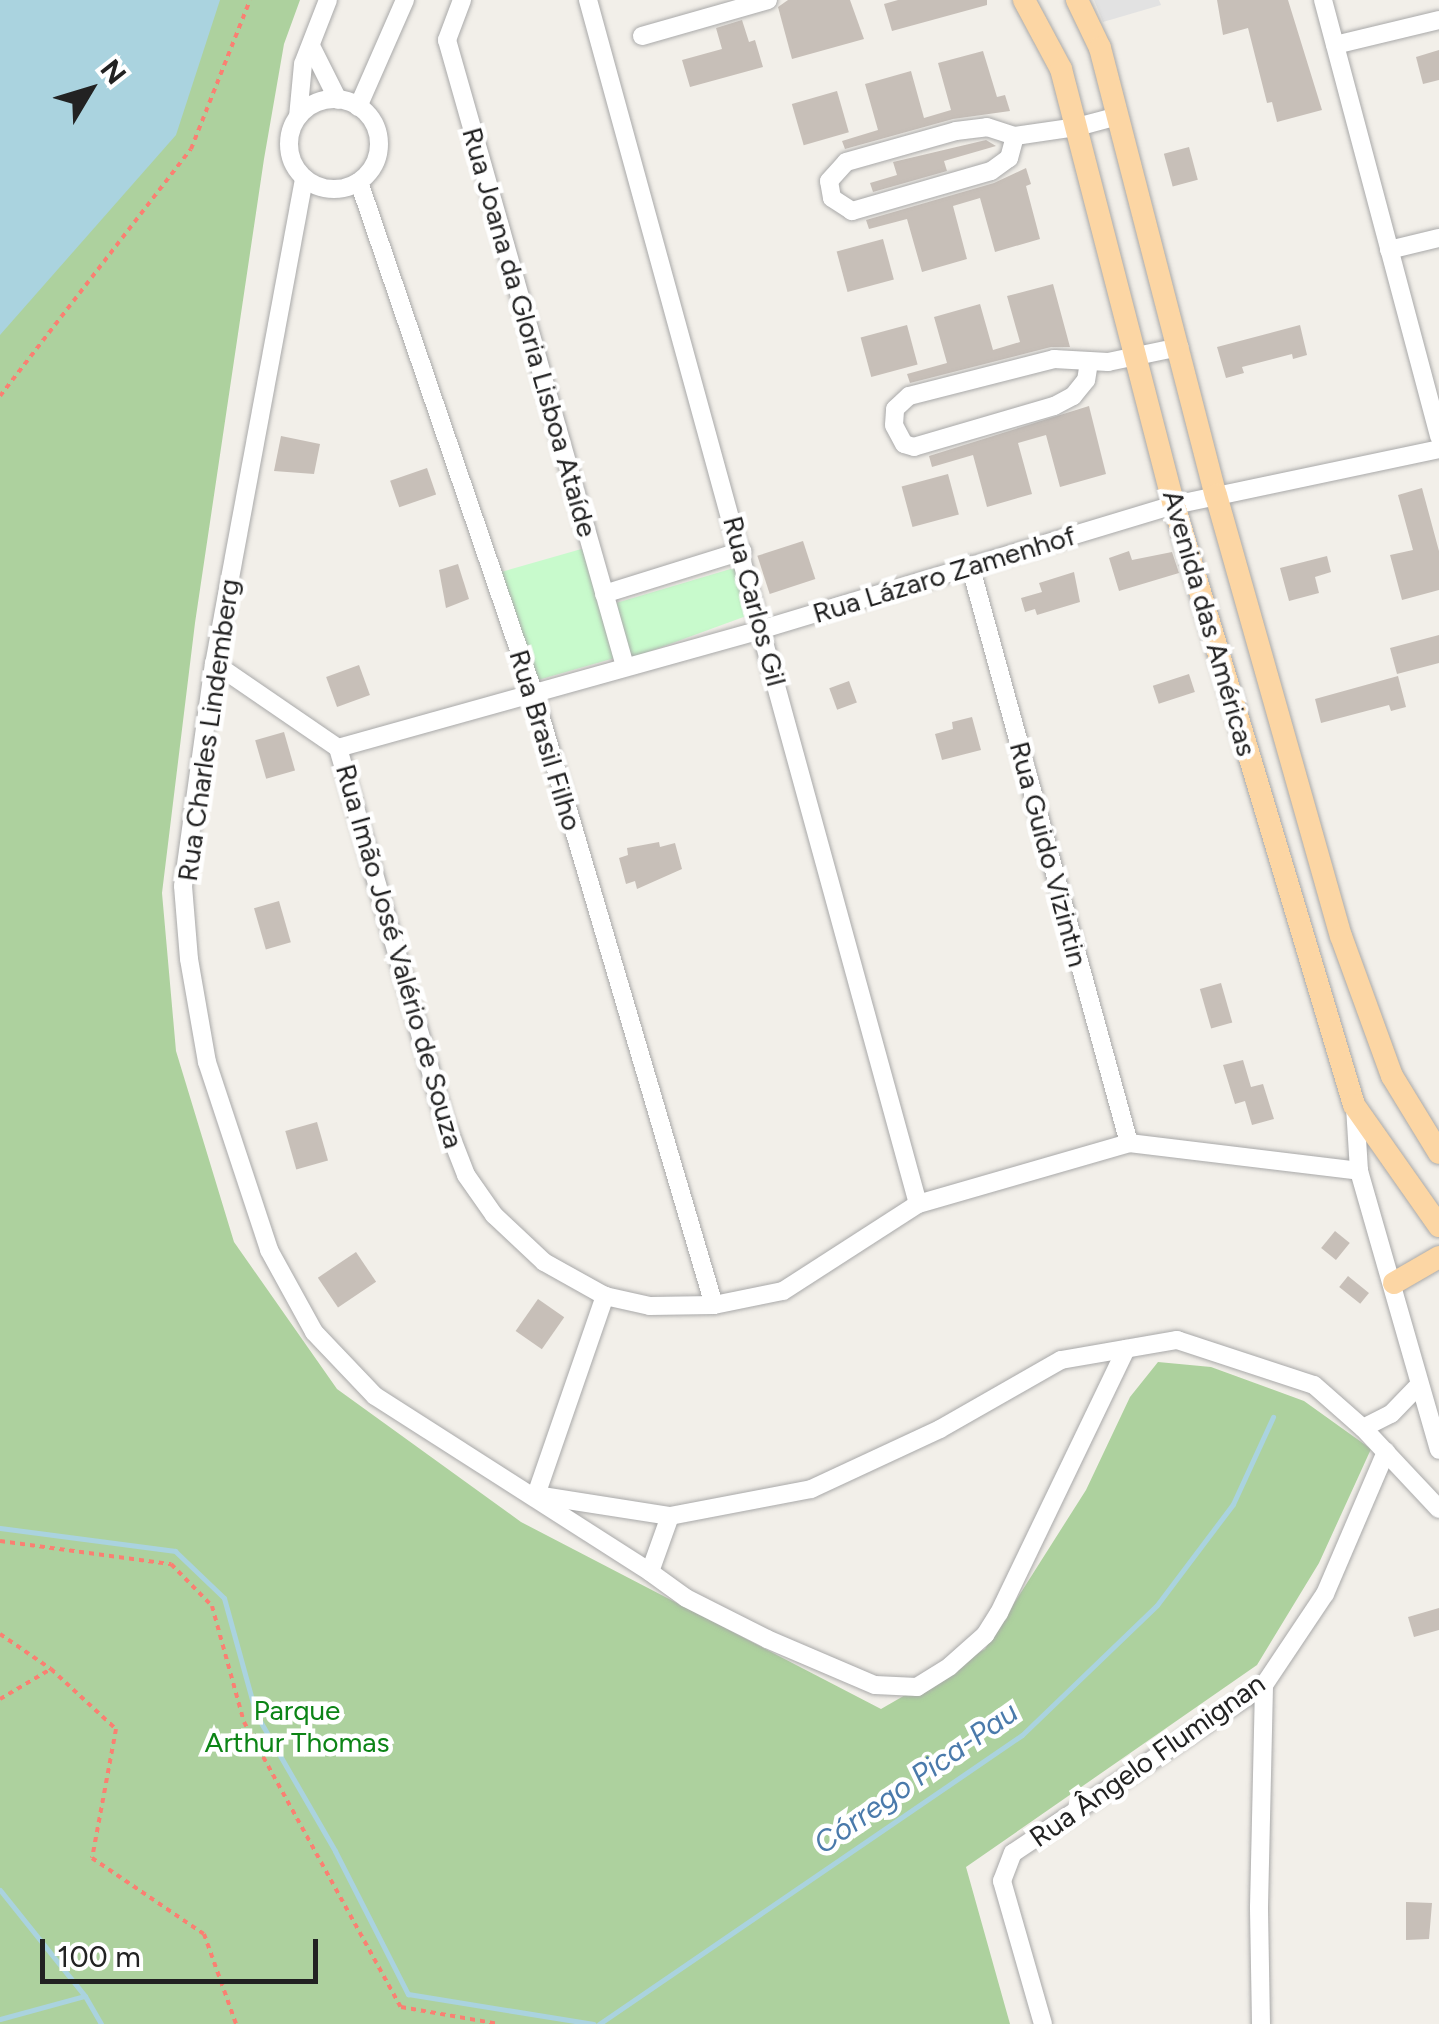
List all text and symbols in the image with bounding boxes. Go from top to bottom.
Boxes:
north arrow [40,40,140,140]
text: N [94,53,134,91]
street label: Rua Joana da Gloria Lisboa Ataíde [455,123,605,541]
street label: Avenida das Américas [1156,486,1264,760]
street label: Rua Carlos Gil [716,512,794,690]
street label: Rua Lázaro Zamenhof [809,518,1079,630]
street label: Rua Charles Lindemberg [170,577,246,883]
street label: Rua Brasil Filho [503,645,589,835]
street label: Rua Guido Vizintin [1003,738,1095,970]
street label: Rua Imão José Valério de Souza [329,760,471,1152]
street label: Rua Ângelo Flumignan [1023,1666,1271,1854]
park label: Parque Arthur Thomas [204,1693,390,1759]
water label: Córrego Pica-Pau [807,1694,1025,1862]
scale bar [45,1919,322,1981]
text: 100 m [57,1938,141,1975]

